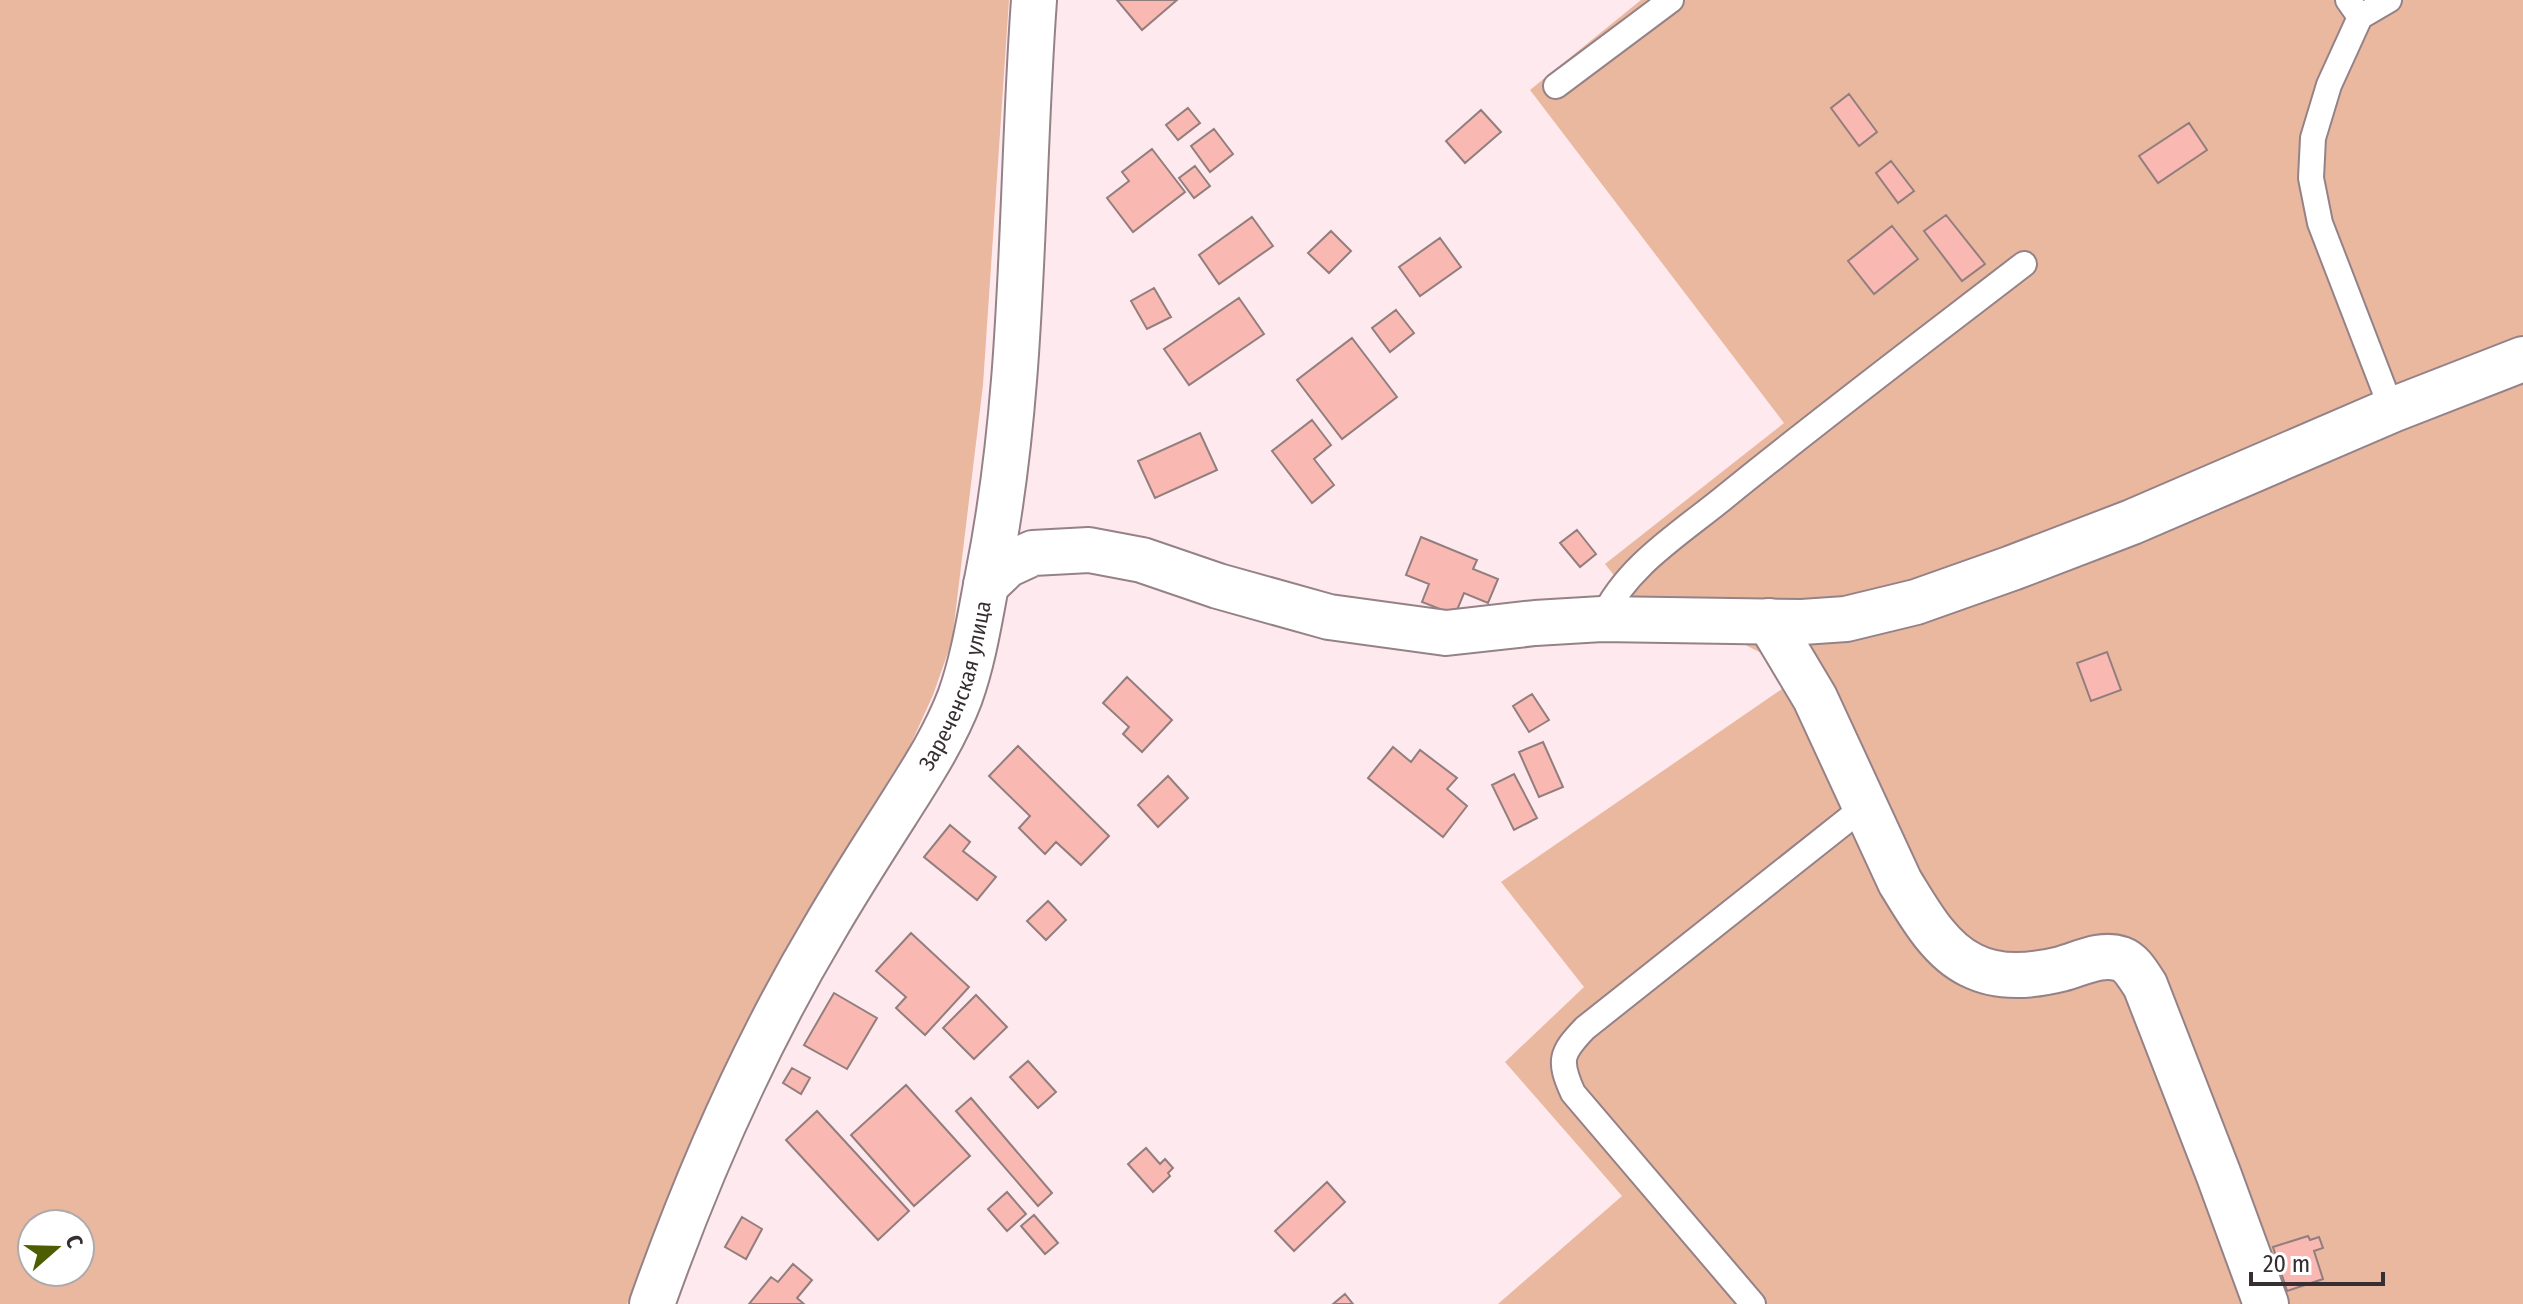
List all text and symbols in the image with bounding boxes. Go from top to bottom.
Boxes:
street label: Зареченская улица [913,599,997,775]
north arrow [16,1208,96,1288]
text: С [60,1231,89,1252]
scale bar [2251,1236,2383,1286]
text: 20 m [2263,1250,2310,1278]

